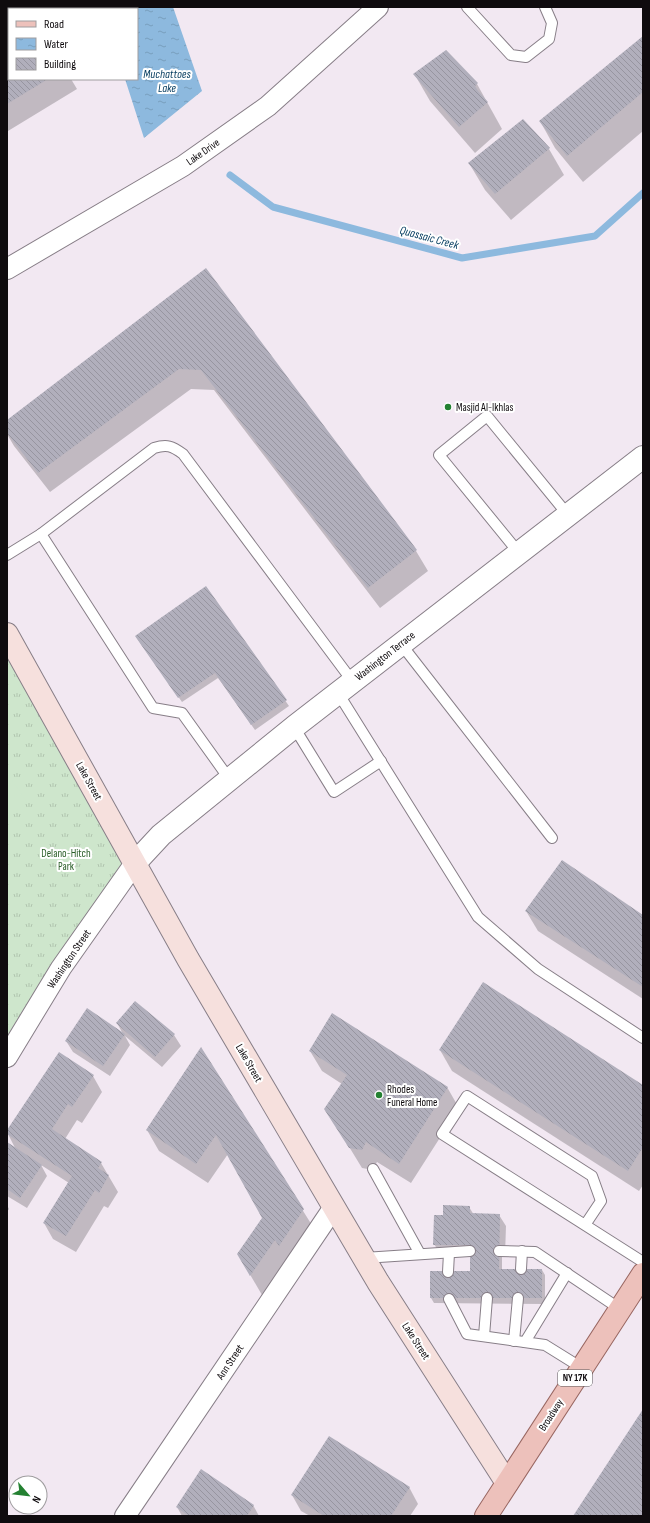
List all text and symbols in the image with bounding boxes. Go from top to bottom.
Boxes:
legend [8,8,138,80]
text: Road [44,17,64,32]
text: Water [44,37,68,52]
text: Building [44,57,76,72]
water label: Muchattoes Lake [143,67,191,96]
street label: Lake Drive [184,136,222,168]
water label: Quassaic Creek [398,223,461,253]
place label: Masjid Al-Ikhlas [456,401,513,414]
marker: Masjid Al-Ikhlas [443,402,453,412]
street label: Washington Terrace [352,629,418,683]
street label: Lake Street [73,760,105,803]
park label: Delano-Hitch Park [41,847,91,873]
street label: Washington Street [44,926,94,991]
street label: Lake Street [233,1042,265,1085]
place label: Rhodes Funeral Home [387,1083,438,1109]
marker: Rhodes Funeral Home [374,1090,384,1100]
street label: Lake Street [399,1320,433,1363]
street label: Ann Street [213,1342,247,1383]
road number: NY 17K [558,1370,592,1386]
street label: Broadway [536,1396,567,1434]
north arrow [8,1475,48,1515]
text: N [29,1494,44,1505]

